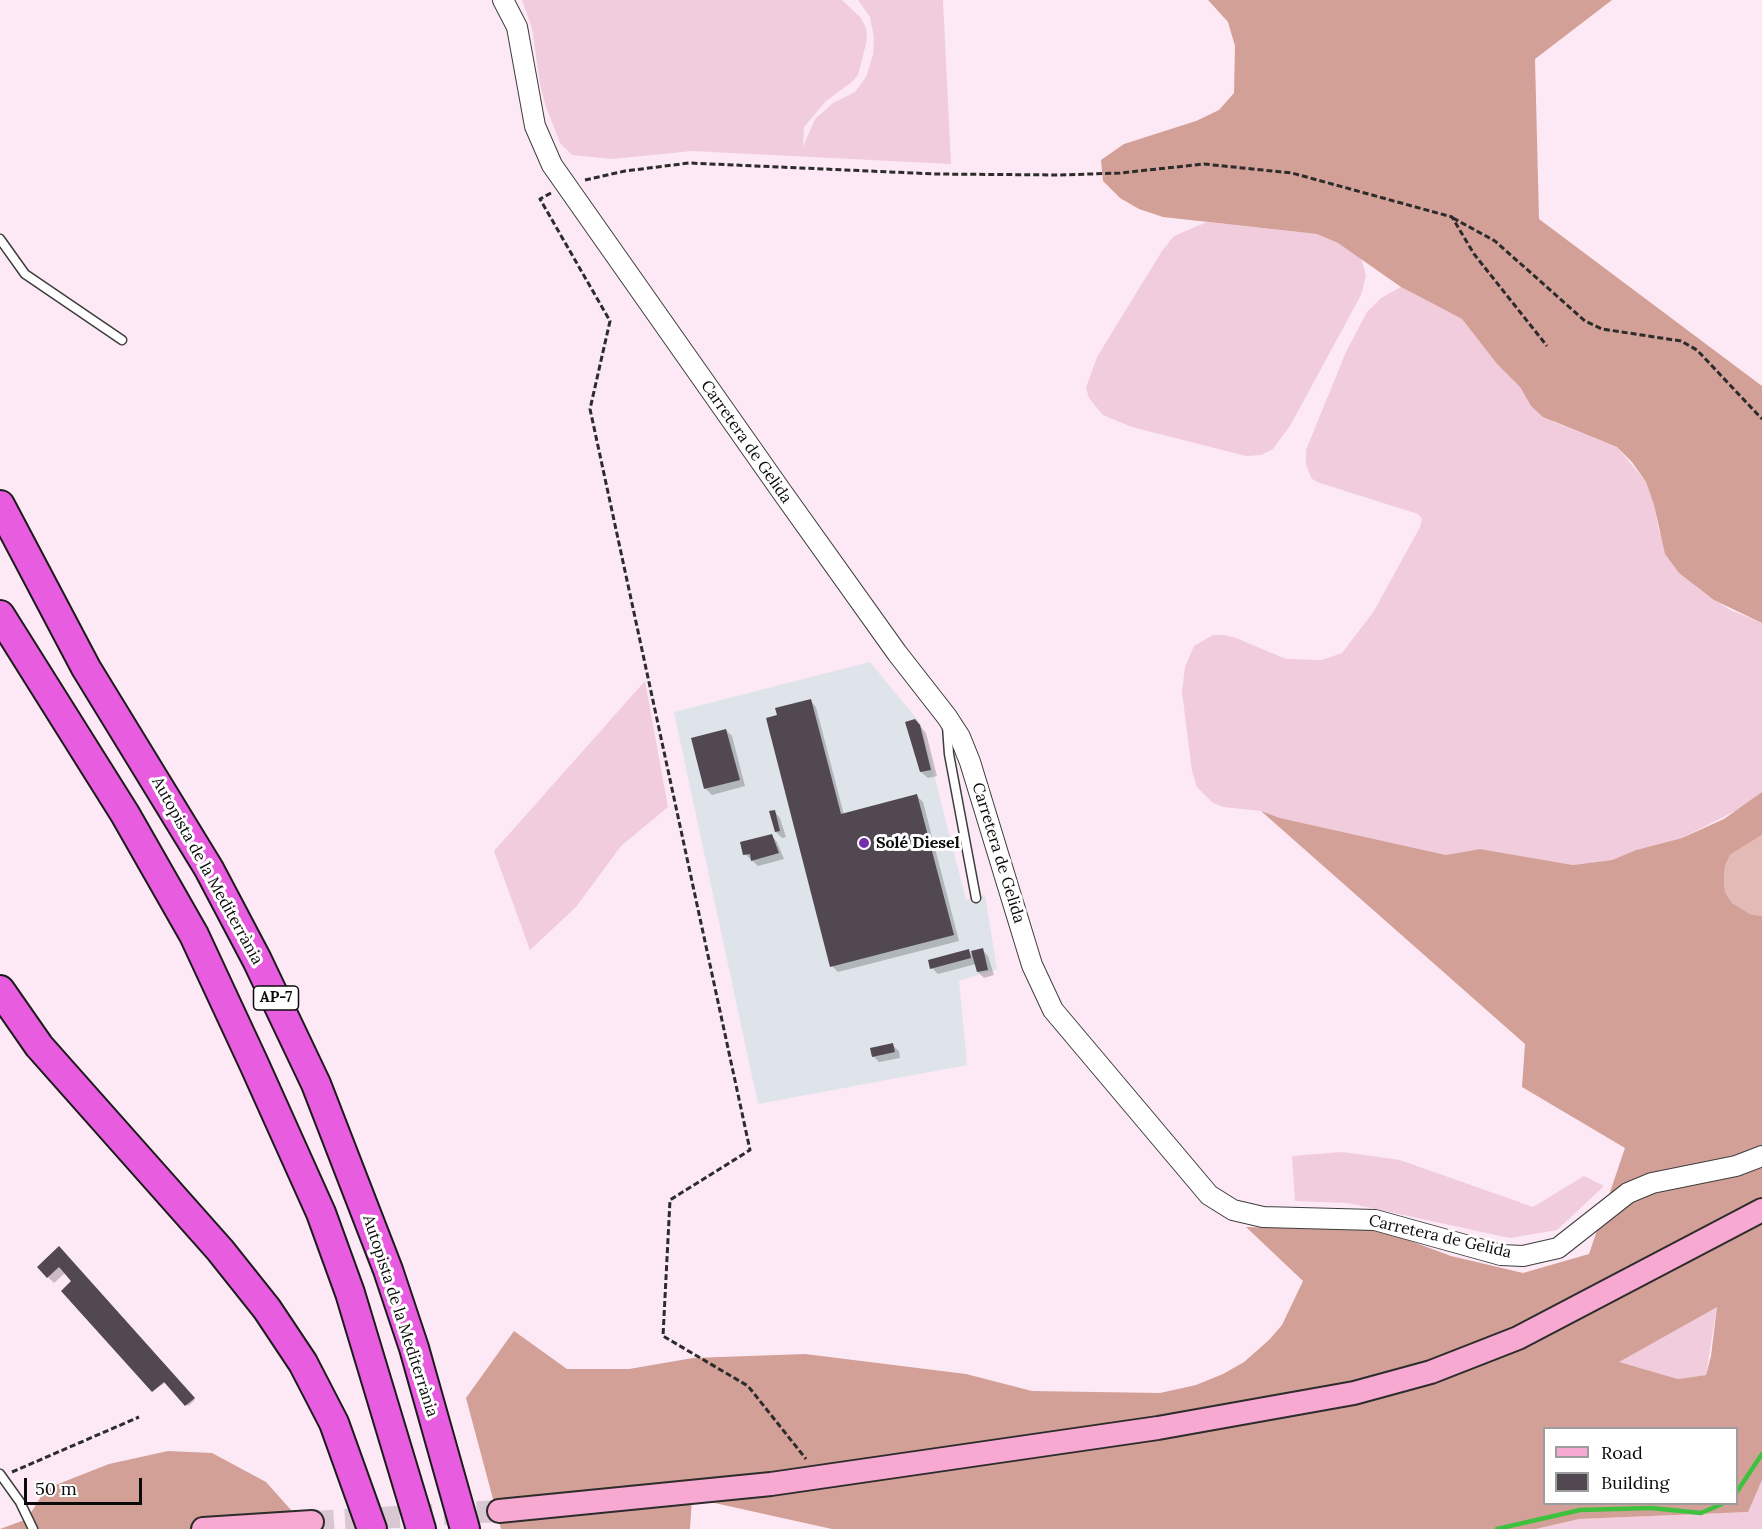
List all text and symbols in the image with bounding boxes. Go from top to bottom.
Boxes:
street label: Carretera de Gelida [696,377,796,507]
street label: Autopista de la Mediterrània [147,774,267,968]
street label: Carretera de Gelida [967,780,1029,926]
place label: Solé Diesel [876,833,960,853]
marker: Solé Diesel [857,836,871,850]
road number: AP-7 [254,986,298,1010]
street label: Carretera de Gelida [1367,1211,1513,1263]
street label: Autopista de la Mediterrània [358,1213,442,1419]
legend [1543,1427,1738,1505]
text: Road [1601,1441,1643,1464]
scale bar [27,1466,146,1504]
text: Building [1601,1471,1669,1494]
text: 50 m [35,1477,77,1500]

